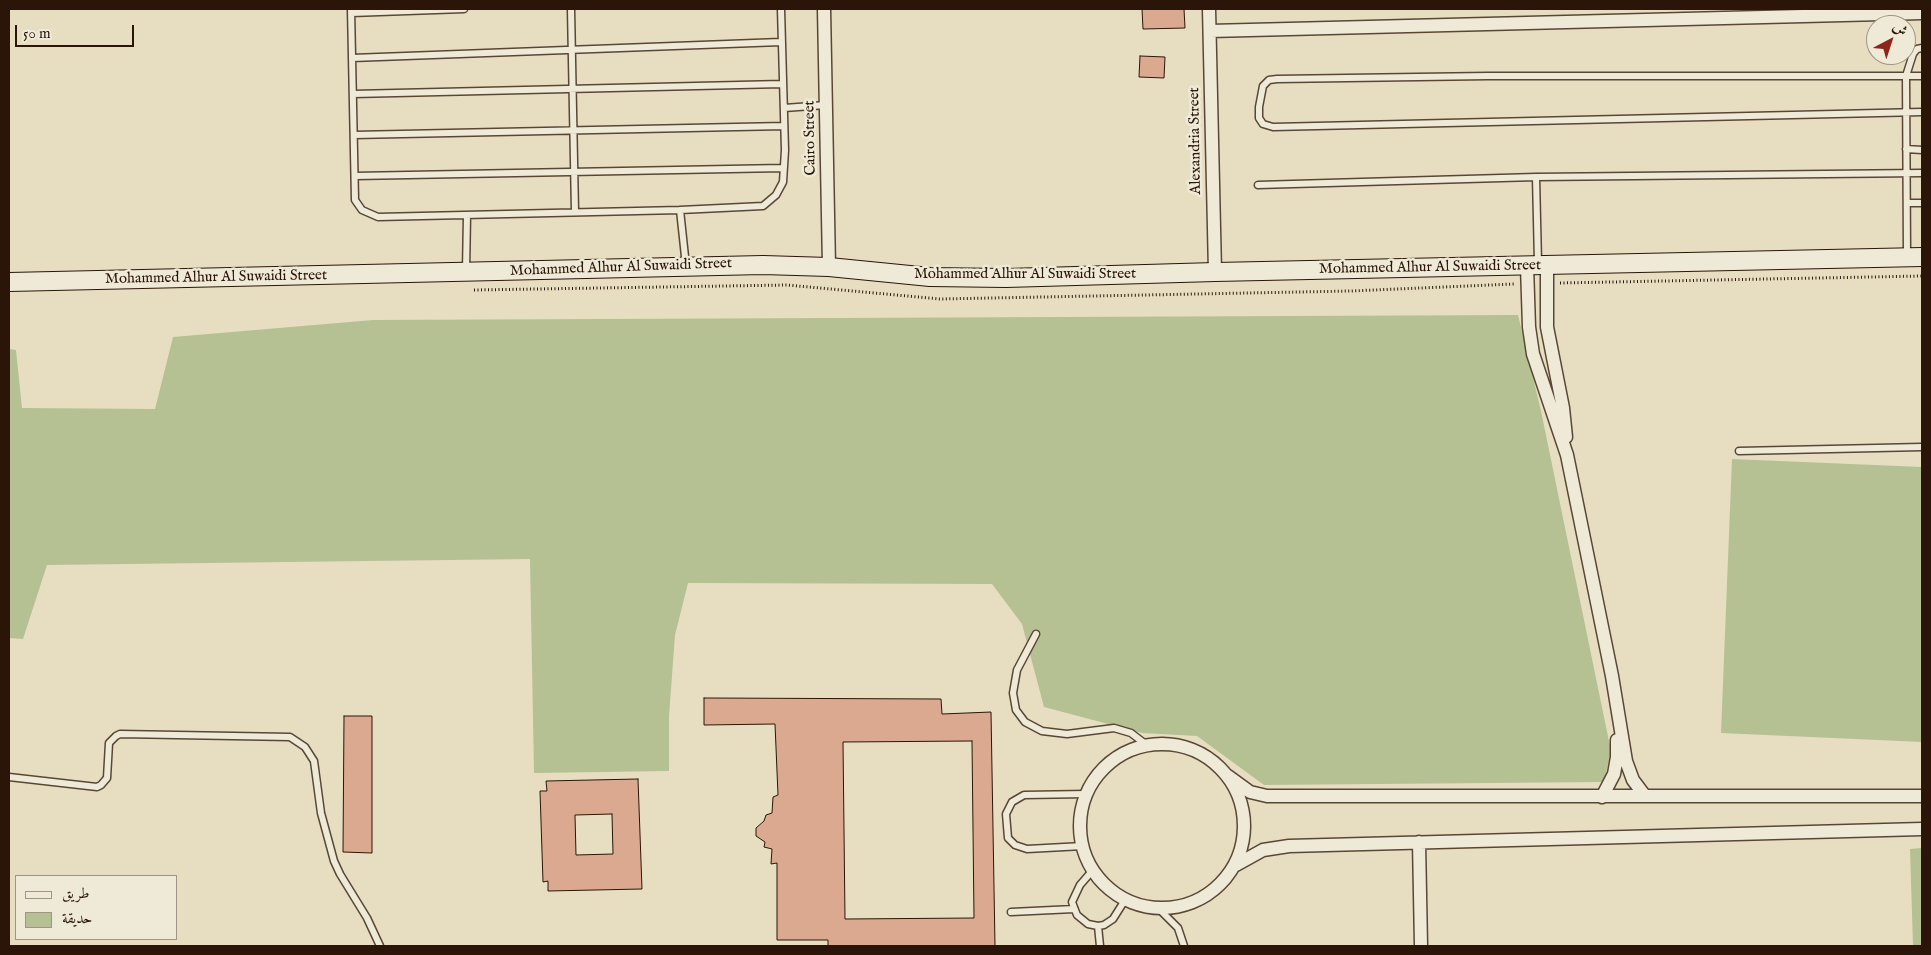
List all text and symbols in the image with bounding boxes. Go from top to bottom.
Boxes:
scale bar [18,15,136,47]
north arrow [1866,15,1916,65]
text: ش [1889,18,1911,41]
text: 50 m [23,24,51,43]
street label: Alexandria Street [1186,87,1206,195]
street label: Cairo Street [801,100,821,176]
street label: Mohammed Alhur Al Suwaidi Street [510,255,732,281]
street label: Mohammed Alhur Al Suwaidi Street [1319,257,1541,279]
street label: Mohammed Alhur Al Suwaidi Street [914,266,1136,284]
street label: Mohammed Alhur Al Suwaidi Street [105,267,327,289]
legend [15,875,178,940]
text: طريق [62,884,89,903]
text: حديقة [62,909,92,928]

